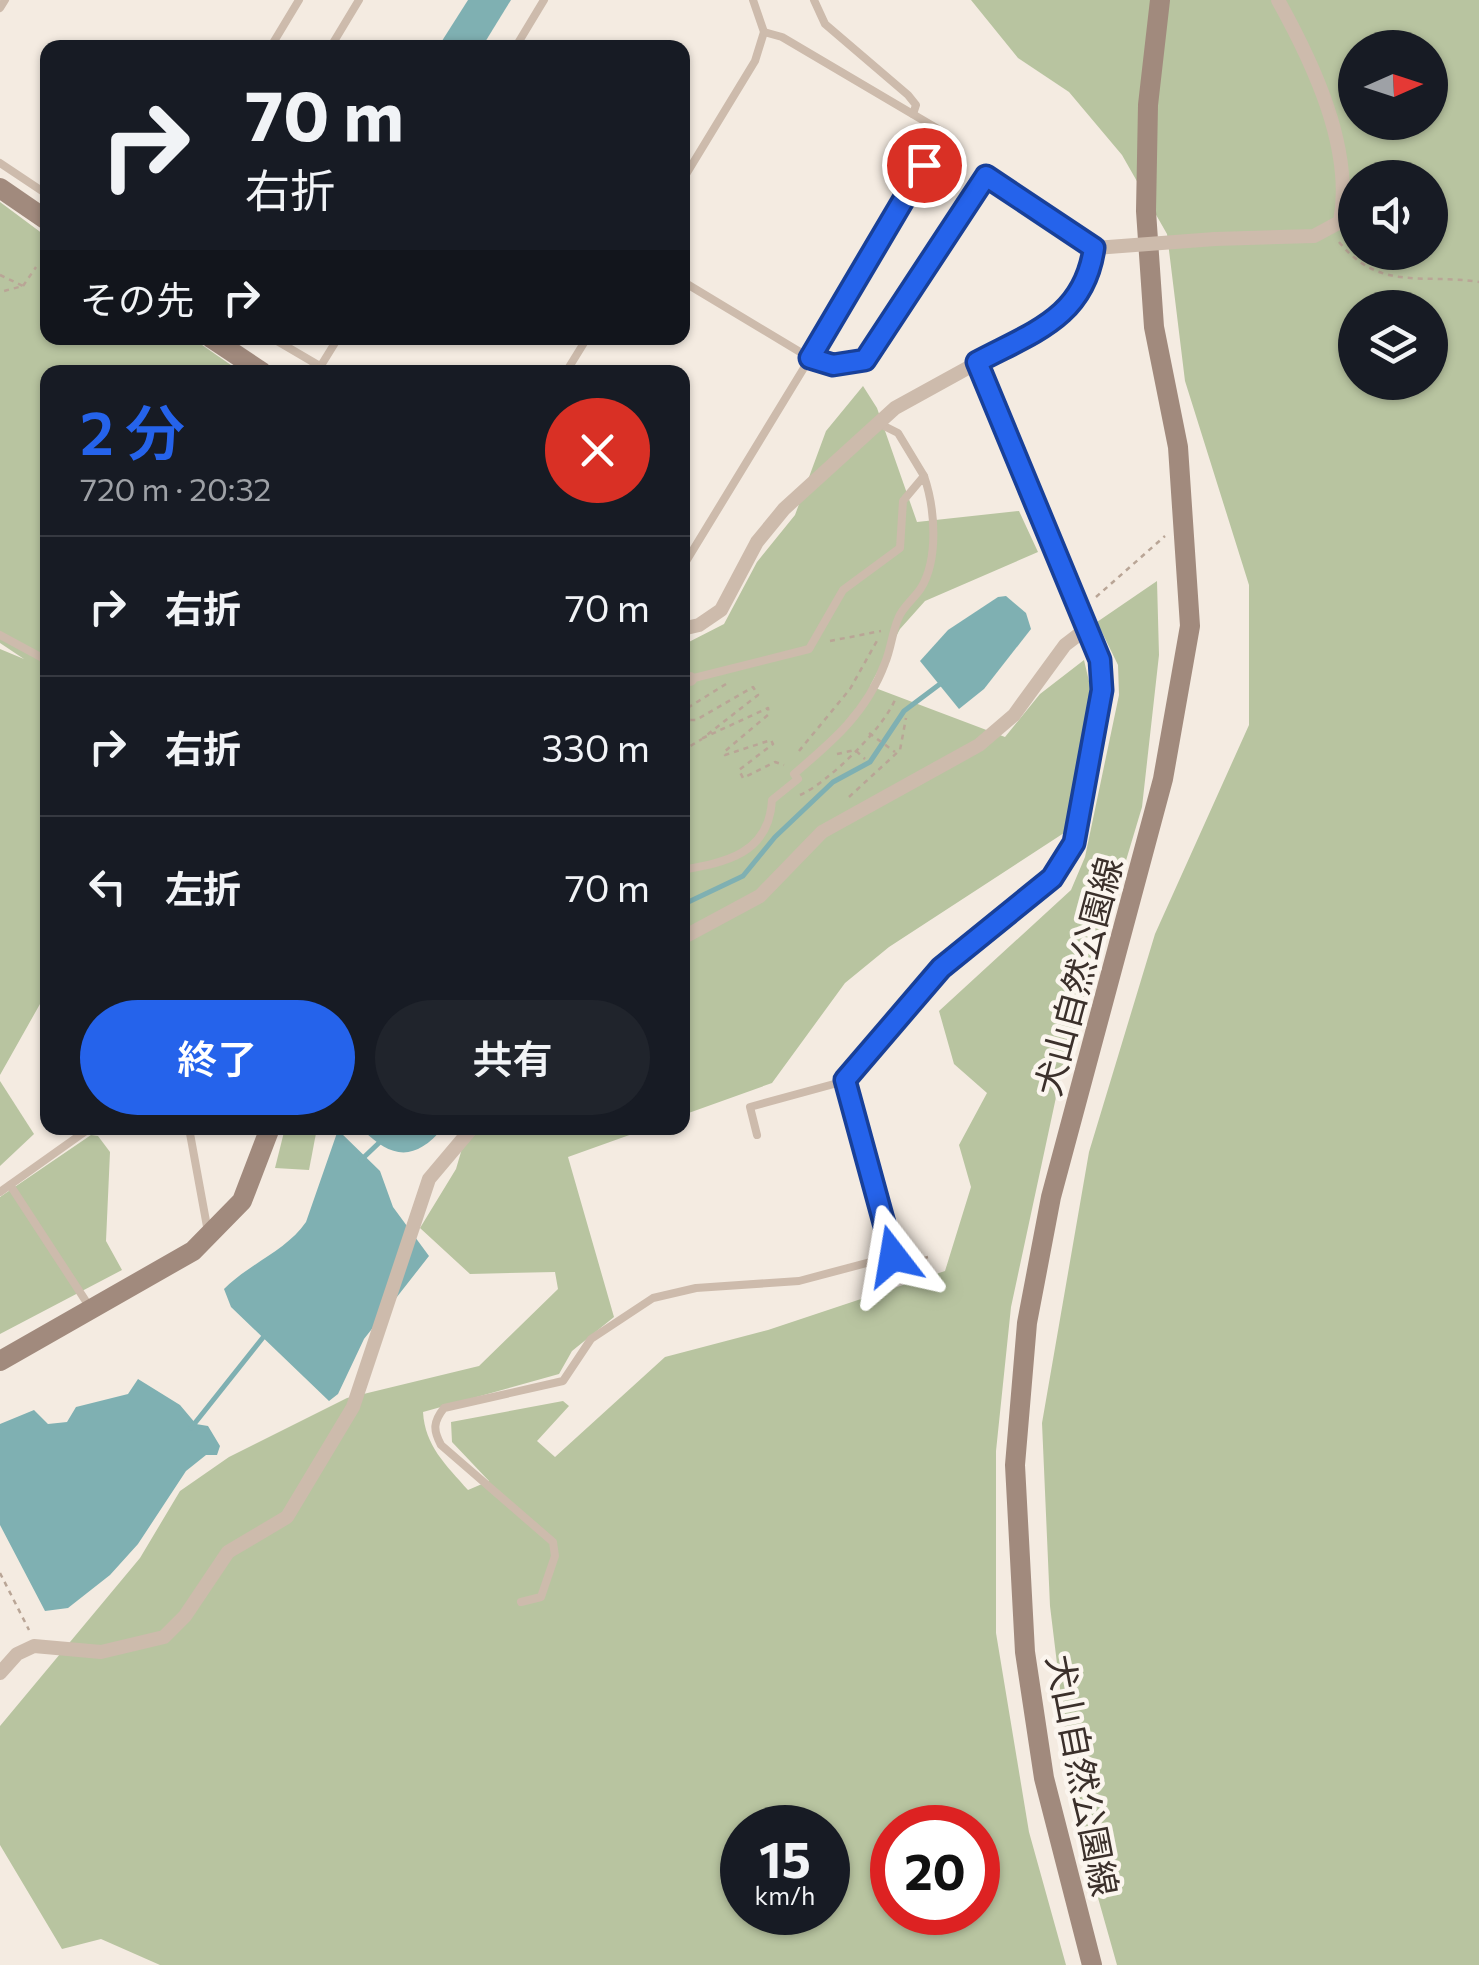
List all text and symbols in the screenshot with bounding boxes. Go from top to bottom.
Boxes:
north arrow [1338,30,1448,140]
map controls [1338,30,1448,400]
text: 70 m [245,70,404,155]
icon: right [80,80,210,210]
pin [882,123,967,208]
icon: arrive [897,138,952,193]
button: sound [1338,160,1448,270]
text: 右折 [245,161,335,216]
icon: right [214,270,269,325]
text: その先 [80,275,194,322]
button: layers [1338,290,1448,400]
text: 2 分 [80,394,185,467]
button: close [545,398,650,503]
text: 720 m · 20:32 [80,468,271,508]
icon: right [80,579,135,634]
text: 70 m [565,583,650,630]
text: 右折 [165,584,241,631]
icon: right [80,719,135,774]
text: 330 m [542,723,650,770]
text: 右折 [165,724,241,771]
street label: 犬山自然公園線 [1025,852,1129,1100]
icon: left [80,859,135,914]
text: 70 m [565,863,650,910]
text: 左折 [165,864,241,911]
button: 終了 [80,1000,355,1115]
button: 共有 [375,1000,650,1115]
position arrow [841,1204,945,1308]
street label: 犬山自然公園線 [1040,1651,1128,1899]
speed limit sign: 20 [870,1805,1000,1935]
text: 15 [759,1827,811,1888]
text: km/h [755,1880,815,1910]

